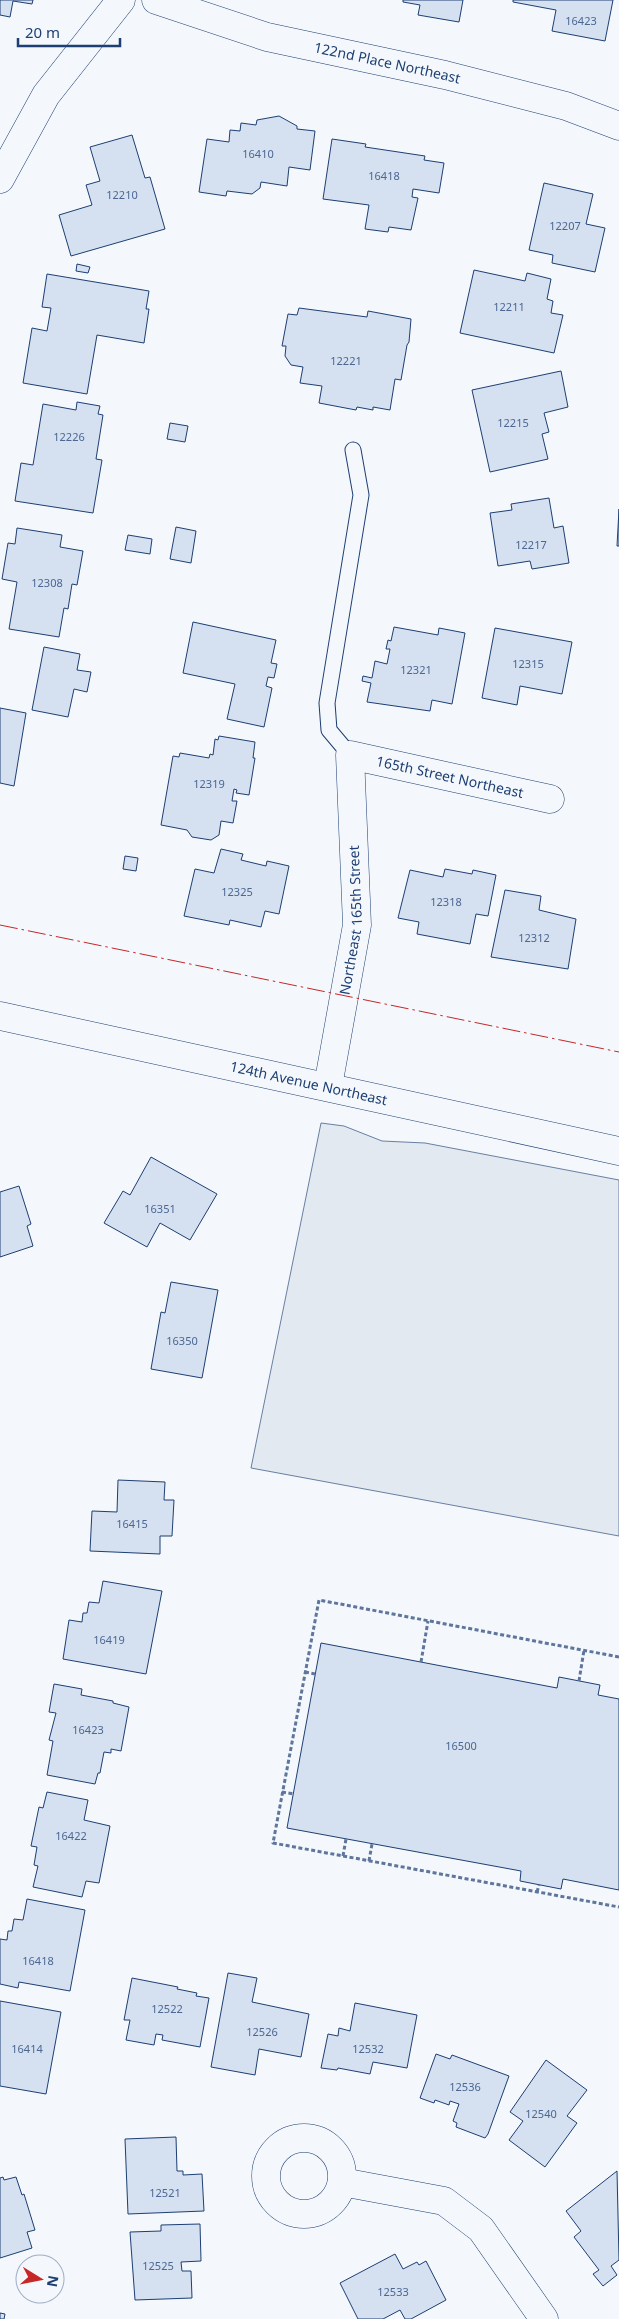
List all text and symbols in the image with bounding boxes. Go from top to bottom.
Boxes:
house number: 16423 [565,13,597,28]
scale bar [18,15,120,47]
text: 20 m [25,22,60,42]
street label: 122nd Place Northeast [312,37,463,88]
house number: 16410 [242,146,274,161]
house number: 16418 [368,168,400,183]
house number: 12210 [106,187,138,202]
house number: 12207 [549,218,581,233]
house number: 12211 [493,299,525,314]
house number: 12221 [330,353,362,368]
house number: 12215 [497,415,529,430]
house number: 12226 [53,429,85,444]
house number: 12217 [515,537,547,552]
house number: 12308 [31,575,63,590]
house number: 12315 [512,656,544,671]
house number: 12321 [400,662,432,677]
street label: 165th Street Northeast [375,751,525,802]
house number: 12319 [193,776,225,791]
street label: Northeast 165th Street [335,845,366,996]
house number: 12325 [221,884,253,899]
house number: 12318 [430,894,462,909]
house number: 12312 [518,930,550,945]
street label: 124th Avenue Northeast [228,1056,389,1109]
house number: 16351 [144,1201,176,1216]
house number: 16350 [166,1333,198,1348]
house number: 16415 [116,1516,148,1531]
house number: 16419 [93,1632,125,1647]
house number: 16423 [72,1722,104,1737]
house number: 16500 [445,1738,477,1753]
house number: 16422 [55,1828,87,1843]
house number: 16418 [22,1953,54,1968]
house number: 12522 [151,2001,183,2016]
house number: 12526 [246,2024,278,2039]
house number: 16414 [11,2041,43,2056]
house number: 12532 [352,2041,384,2056]
house number: 12536 [449,2079,481,2094]
house number: 12540 [525,2106,557,2121]
house number: 12521 [149,2185,181,2200]
north arrow [15,2254,65,2304]
house number: 12525 [142,2258,174,2273]
text: N [43,2274,64,2289]
house number: 12533 [377,2284,409,2299]

